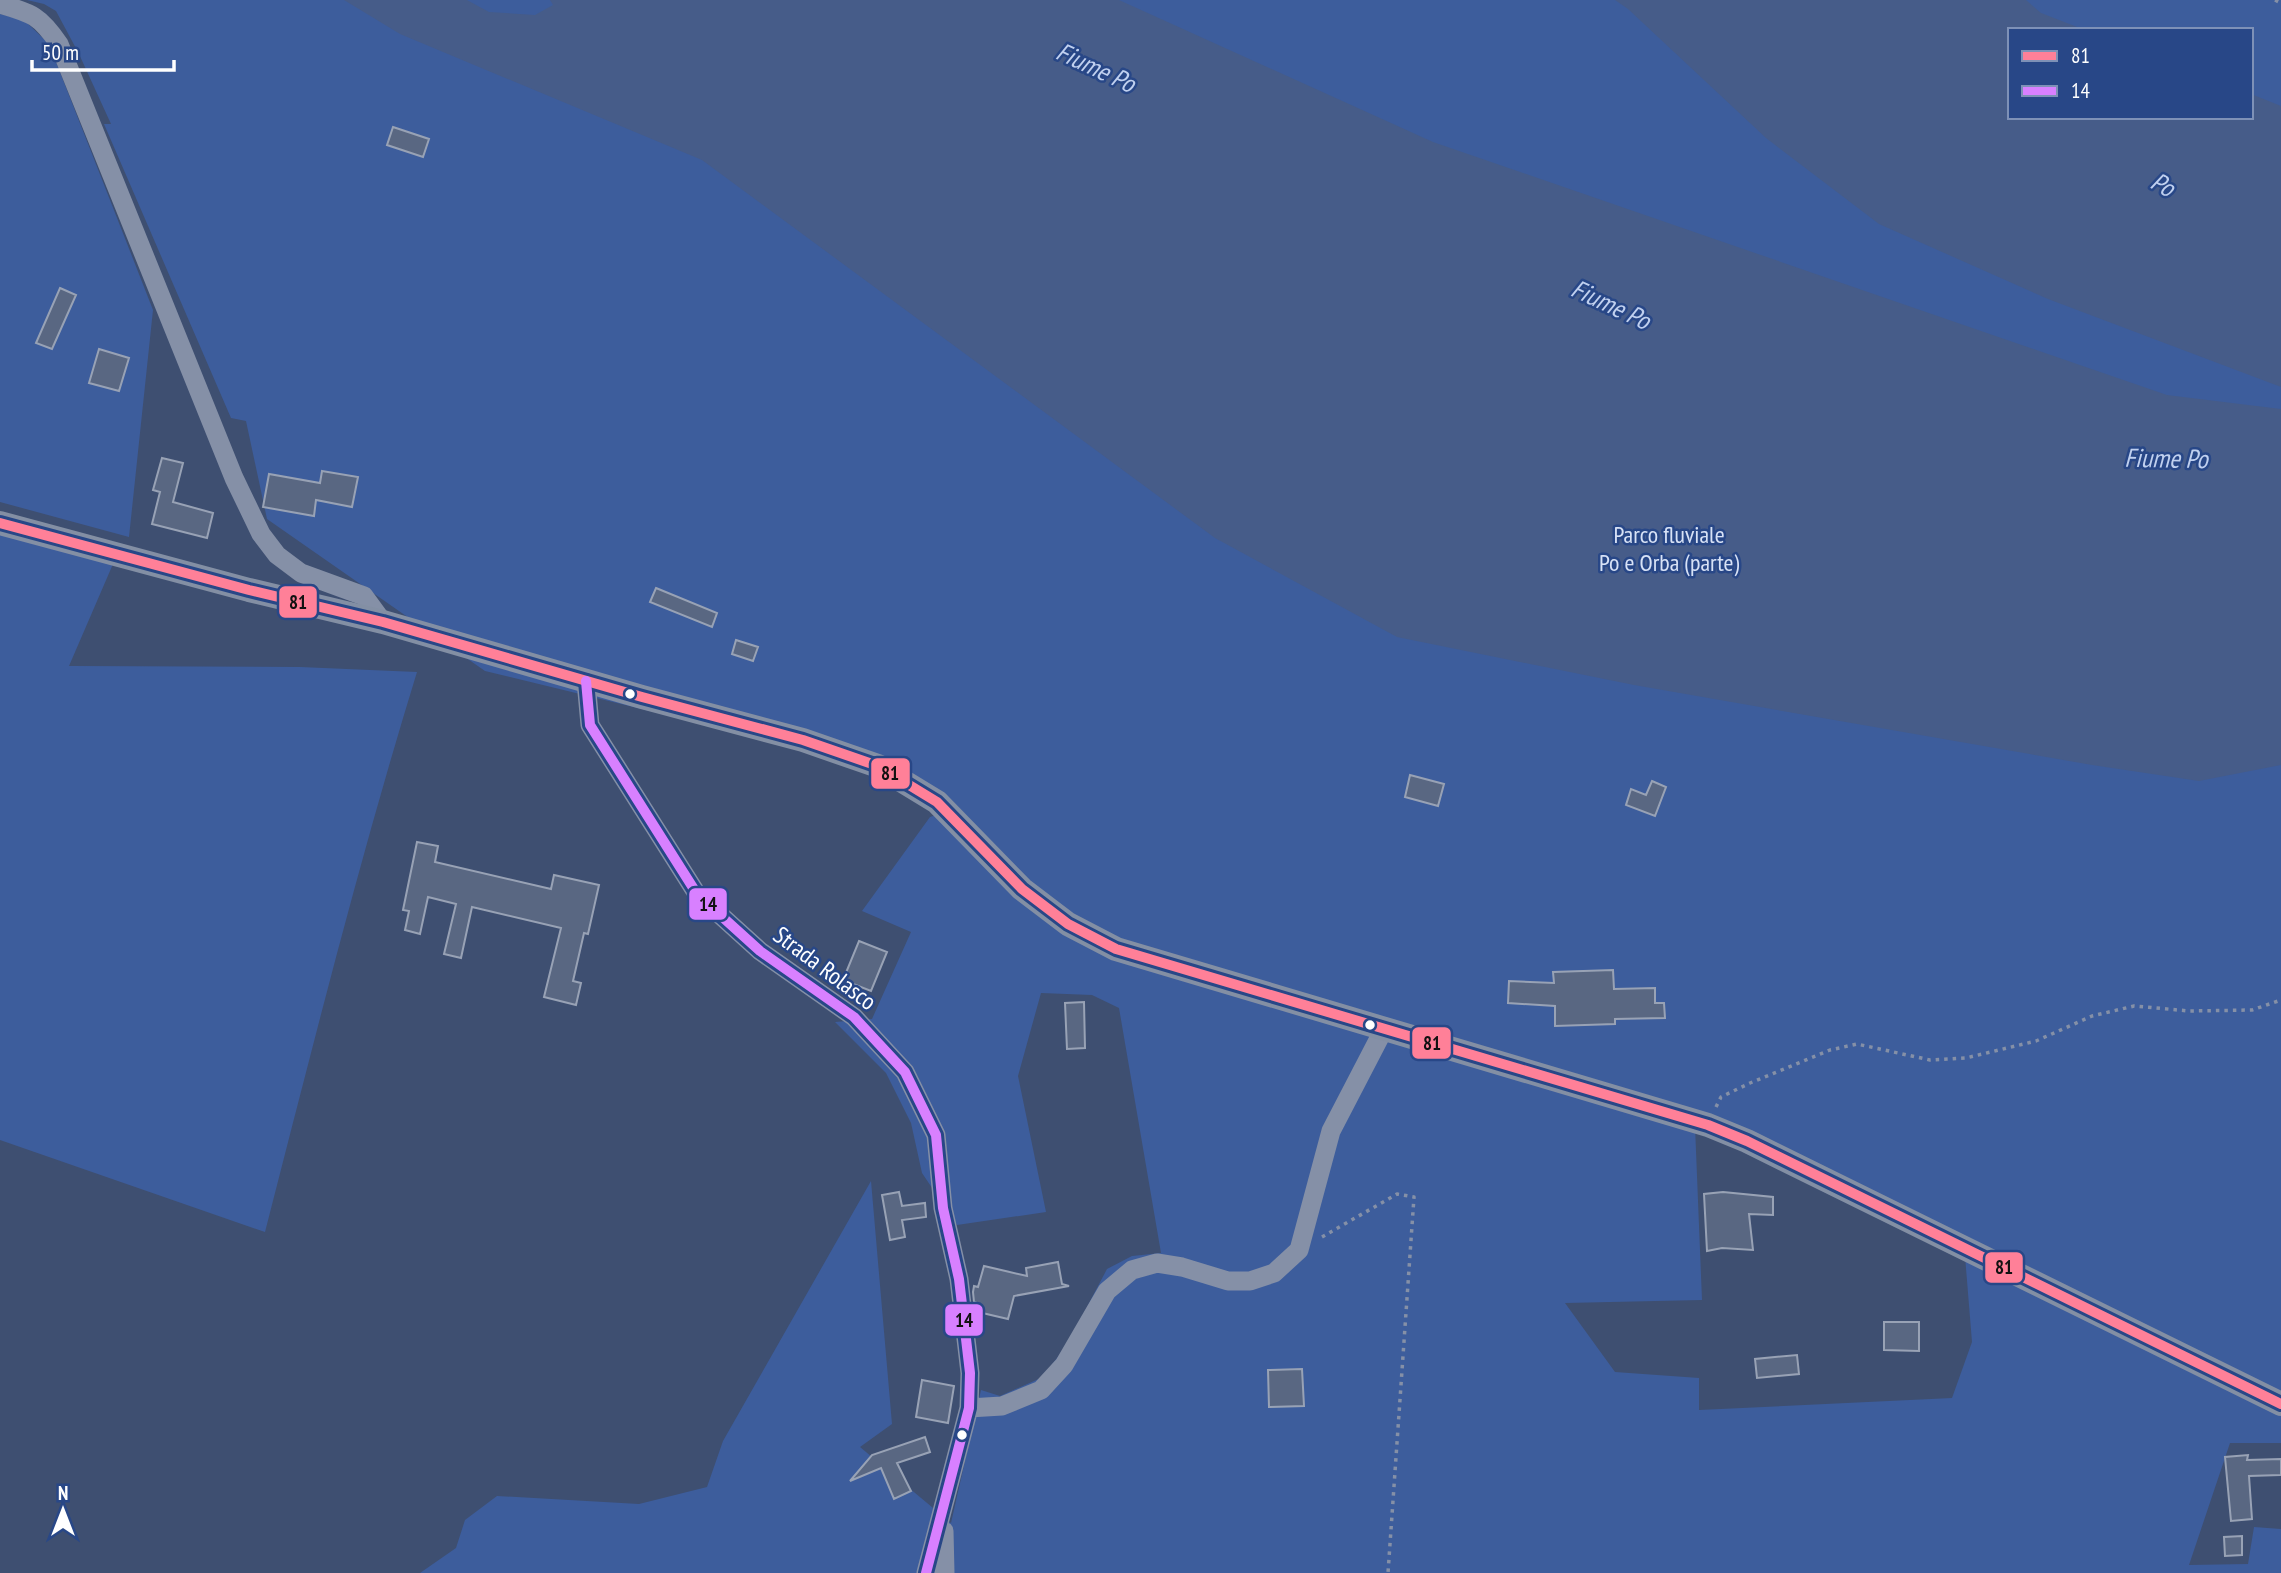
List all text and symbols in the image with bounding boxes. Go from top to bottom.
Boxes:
scale bar [32,28,173,72]
legend [2008,28,2253,119]
water label: Fiume Po [1051,34,1142,100]
text: 50 m [42,39,79,66]
text: 81 [2071,42,2090,69]
text: 14 [2071,77,2090,104]
water label: Po [2145,164,2182,205]
water label: Fiume Po [1566,271,1657,337]
water label: Fiume Po [2124,441,2210,475]
park label: Parco fluviale Po e Orba (parte) [1599,519,1739,578]
line badge: 81 [278,585,318,619]
text: 81 [289,590,307,614]
unlabelled marker [623,687,637,701]
line badge: 81 [870,757,911,790]
text: 81 [881,761,899,785]
line badge: 14 [688,887,728,921]
text: 14 [699,892,717,916]
street label: Strada Rolasco [767,919,883,1017]
unlabelled marker [1363,1018,1377,1032]
line badge: 81 [1411,1026,1452,1060]
text: 81 [1423,1031,1441,1055]
line badge: 81 [1984,1251,2024,1284]
text: 81 [1995,1255,2013,1279]
line badge: 14 [944,1303,984,1337]
text: 14 [955,1308,973,1332]
unlabelled marker [955,1428,969,1442]
north arrow [28,1475,98,1545]
text: N [58,1481,68,1505]

